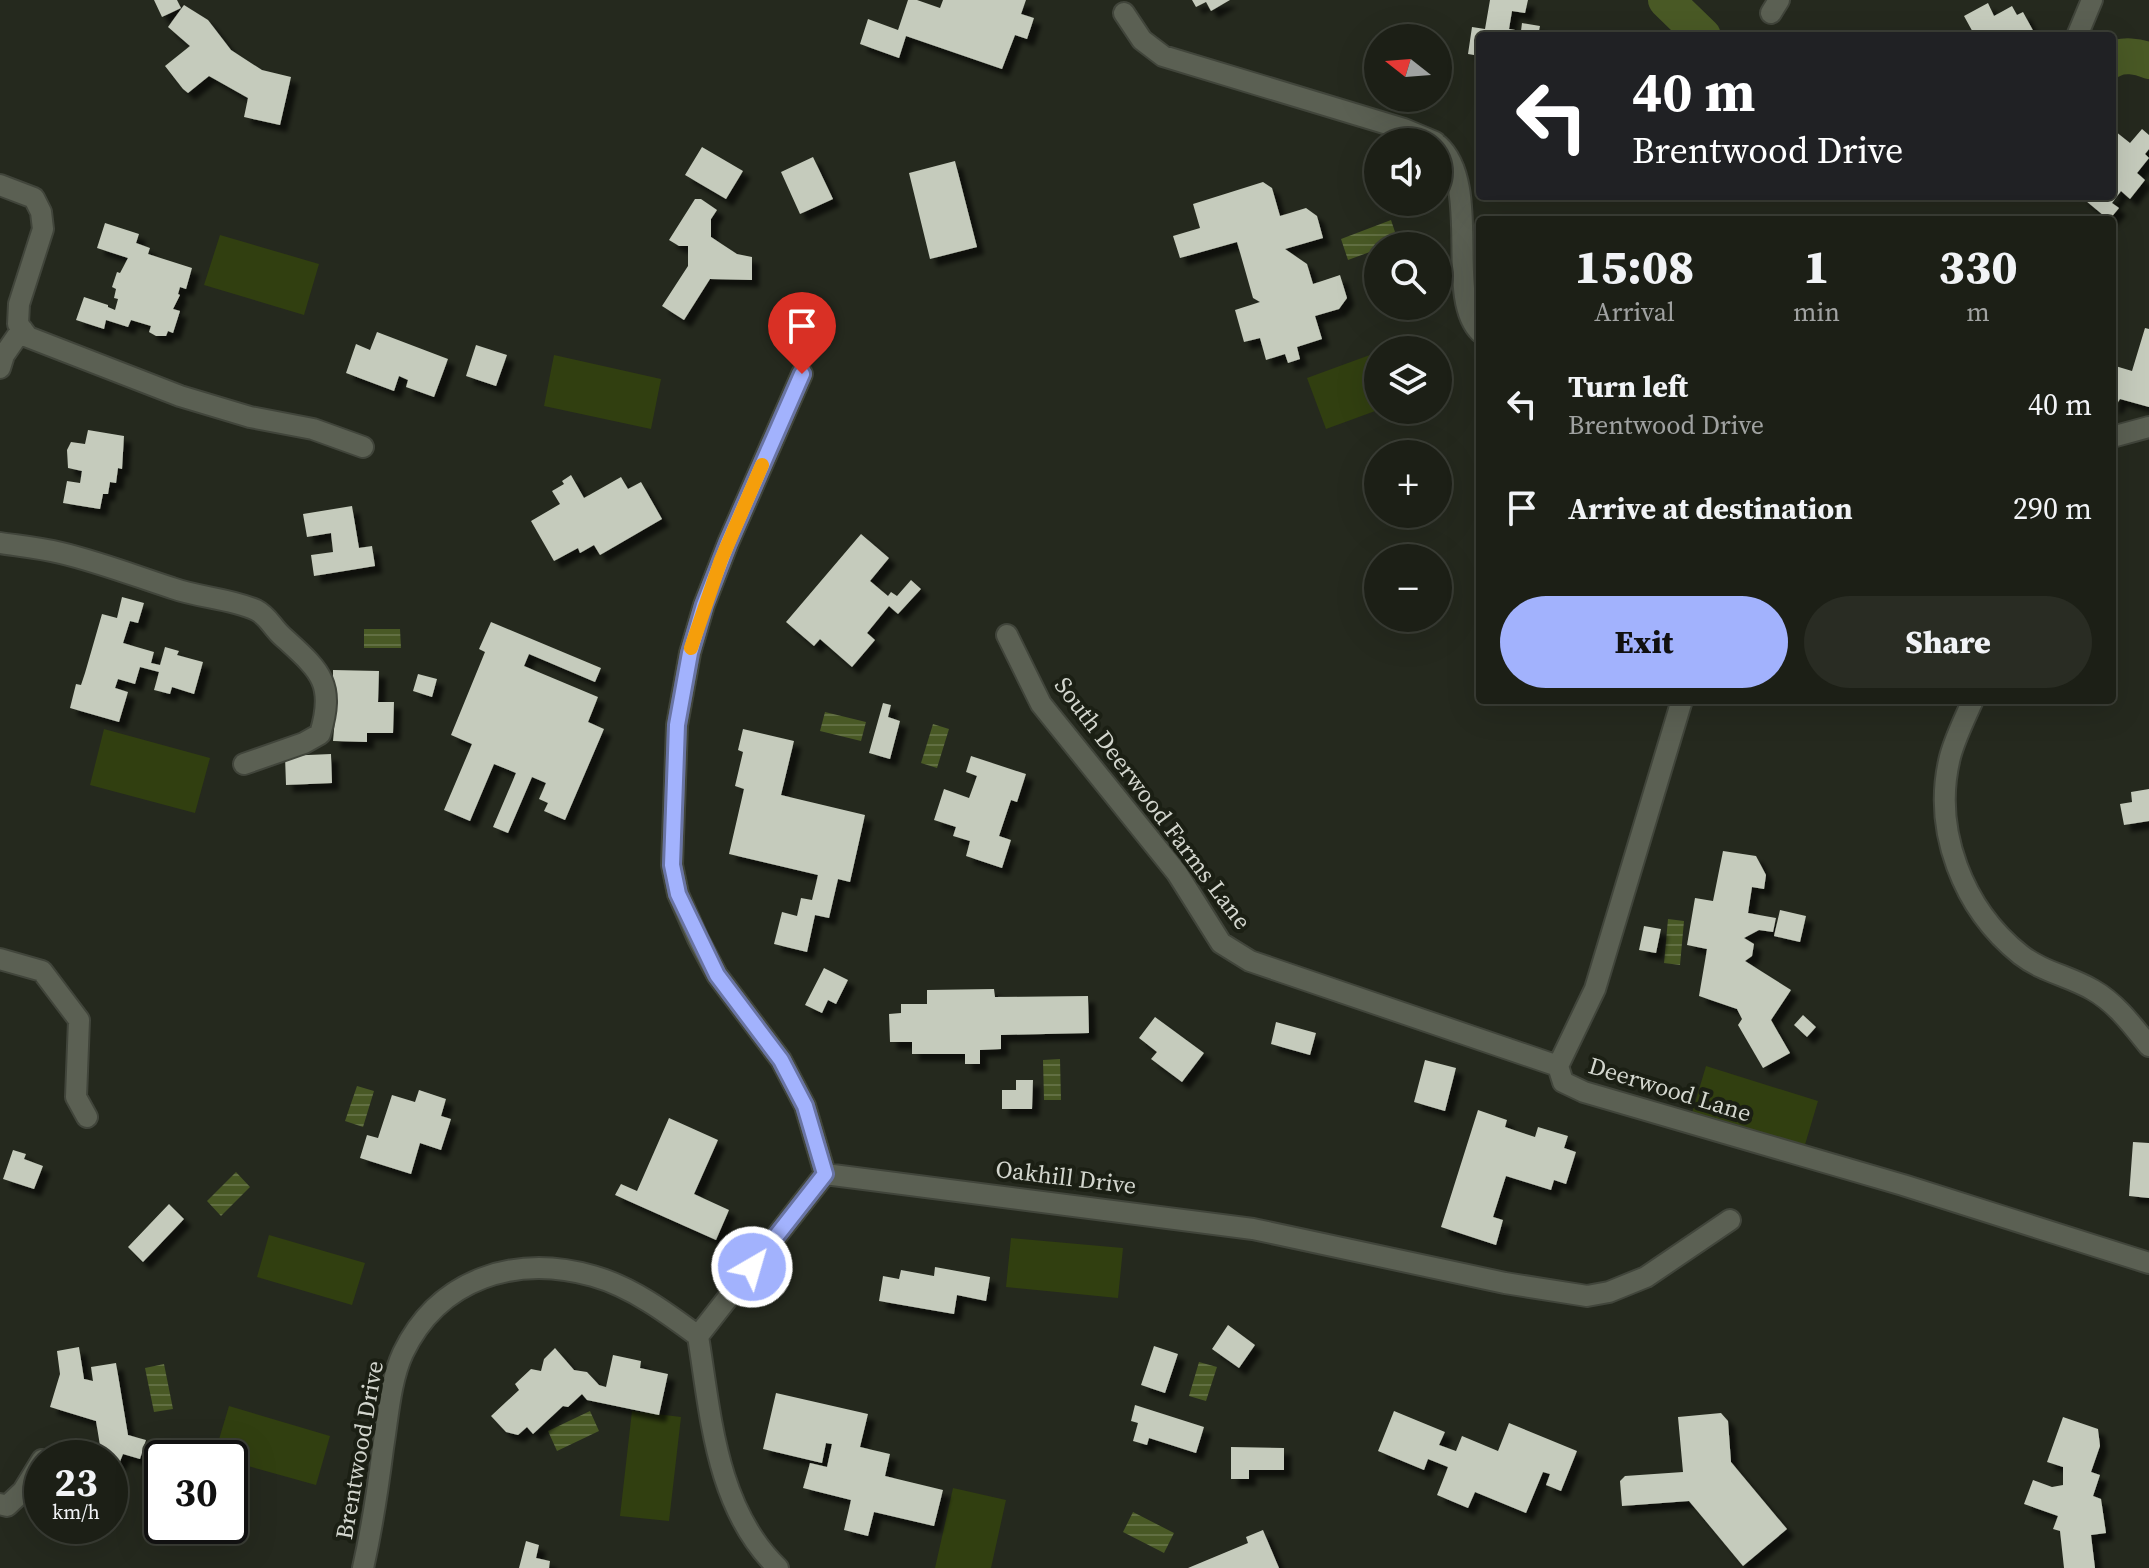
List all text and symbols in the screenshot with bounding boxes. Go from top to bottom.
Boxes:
north arrow [1364,24,1452,112]
map controls [1364,24,1452,632]
text: 40 m [1632,53,1755,130]
icon: left [1500,64,1604,168]
text: Brentwood Drive [1632,126,1903,175]
button: sound [1364,128,1452,216]
button: search [1364,232,1452,320]
text: 15:08 [1574,233,1695,299]
text: 1 [1803,233,1830,299]
text: 330 [1938,233,2018,299]
pin [768,292,836,374]
text: Arrival [1594,294,1675,330]
text: min [1793,294,1840,330]
text: m [1966,294,1990,330]
icon: arrive [780,304,824,348]
button: layers [1364,336,1452,424]
text: Turn left [1568,366,1688,407]
icon: left [1500,382,1544,426]
text: 40 m [2028,384,2092,425]
text: Brentwood Drive [1568,407,1764,443]
button: + [1364,440,1452,528]
icon: arrive [1500,486,1544,530]
text: Arrive at destination [1568,488,1853,529]
text: 290 m [2013,488,2092,529]
button: − [1364,544,1452,632]
button: Exit [1500,596,1788,688]
button: Share [1804,596,2092,688]
street label: South Deerwood Farms Lane [1047,670,1259,936]
street label: Deerwood Lane [1585,1049,1755,1129]
street label: Oakhill Drive [994,1152,1138,1202]
position arrow [710,1225,794,1309]
street label: Brentwood Drive [327,1358,391,1542]
speed limit sign: 30 [144,1440,248,1544]
text: 23 [54,1455,98,1509]
text: km/h [52,1498,100,1526]

